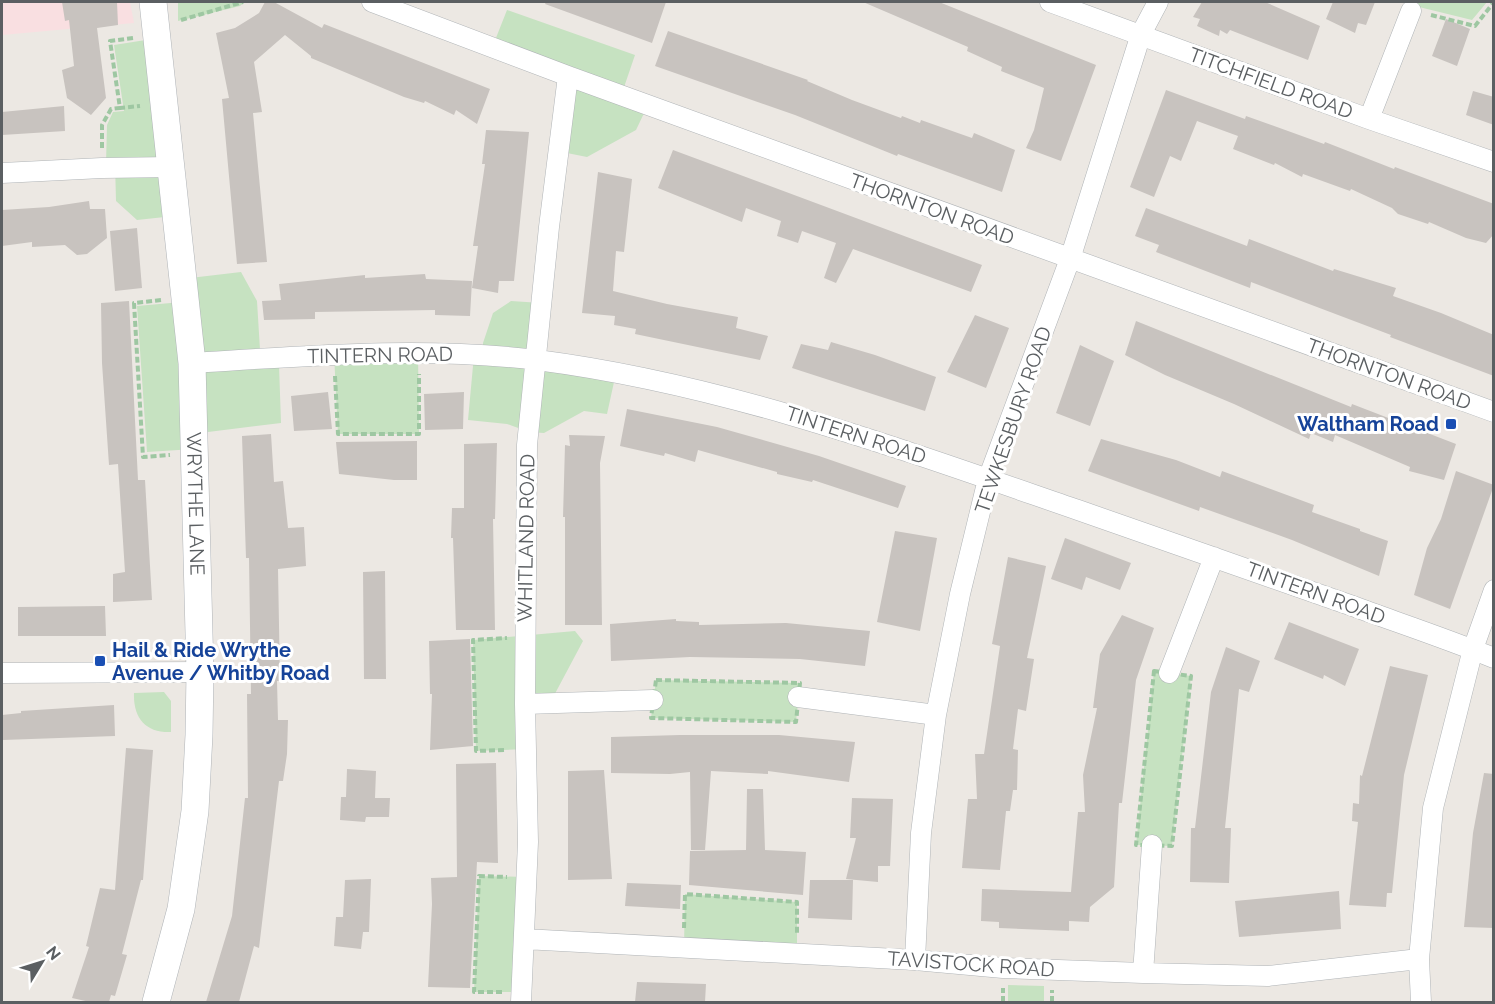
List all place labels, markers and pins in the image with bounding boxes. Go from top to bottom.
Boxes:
place label: Waltham Road [1297,412,1439,436]
marker: Waltham Road [1444,417,1458,431]
place label: Hail & Ride Wrythe Avenue / Whitby Road [112,638,330,685]
marker: Hail & Ride Wrythe Avenue / Whitby Road [93,654,107,668]

